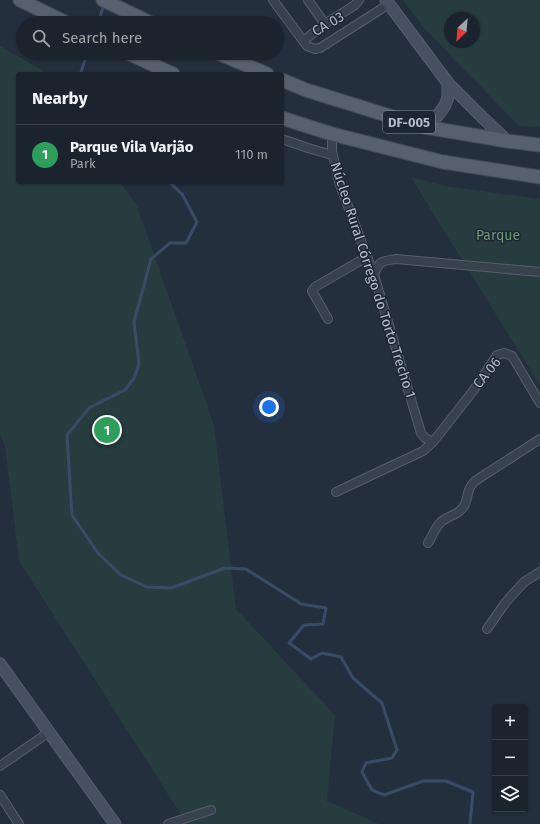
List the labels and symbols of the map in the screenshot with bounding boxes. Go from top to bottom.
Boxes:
street label: CA 03 [309,8,347,40]
north arrow [444,12,480,48]
road number: DF-005 [383,111,435,133]
street label: Núcleo Rural Córrego do Torto Trecho 1 [327,160,419,400]
park label: Parque [476,227,520,244]
street label: CA 06 [469,354,505,392]
your location [259,397,279,417]
pin: 1 [94,415,120,445]

